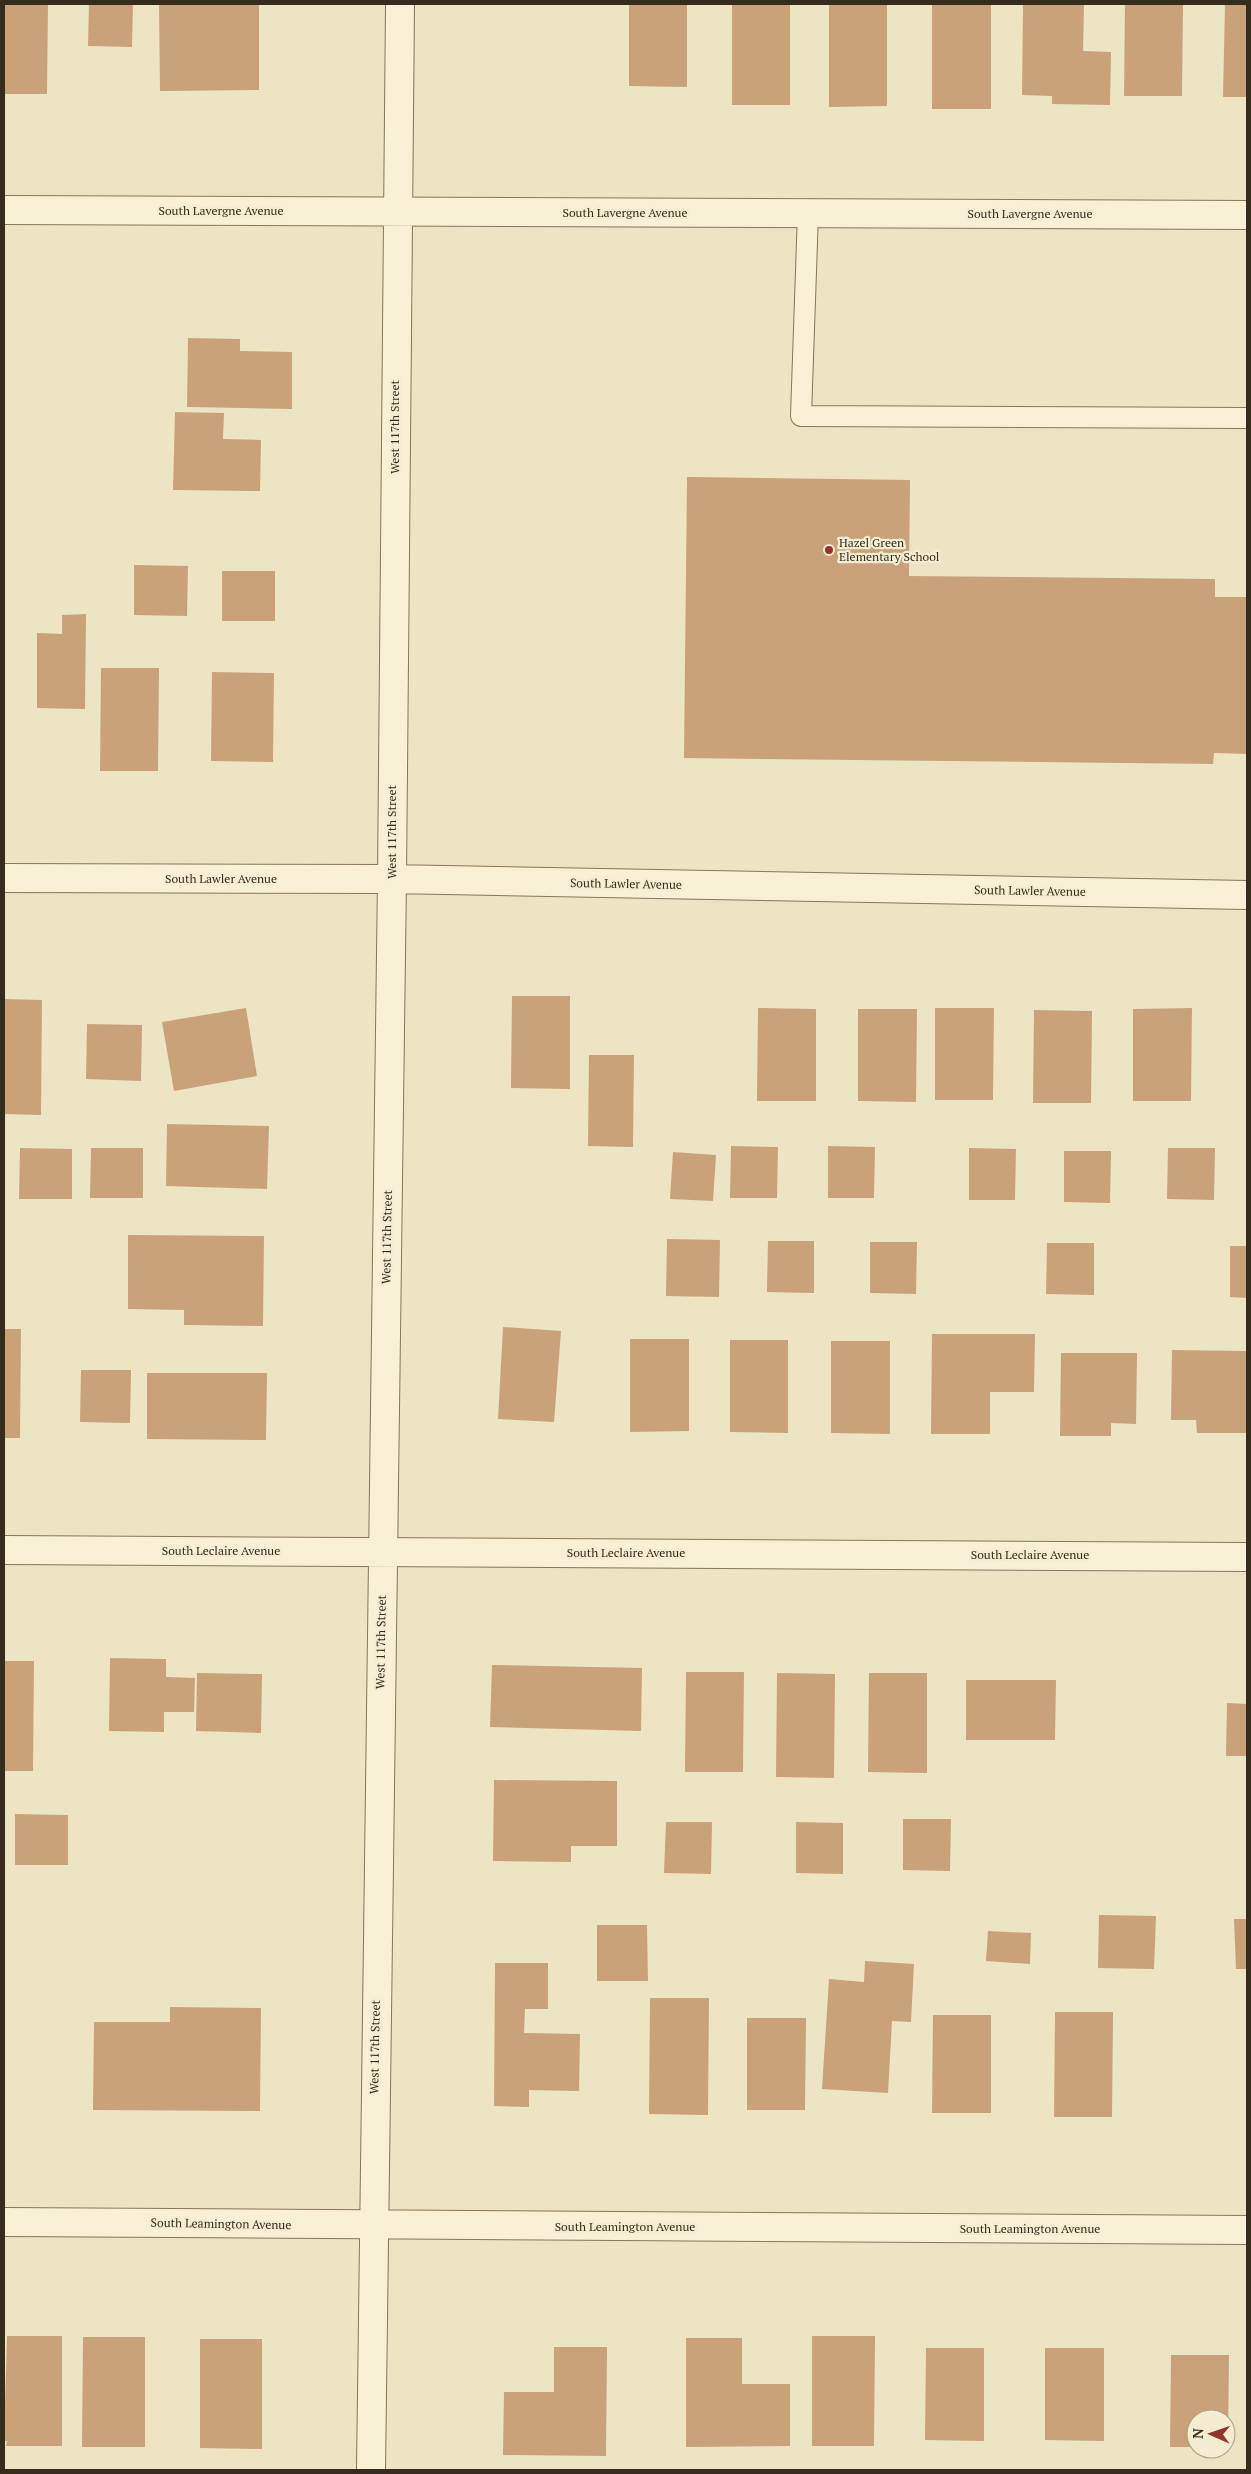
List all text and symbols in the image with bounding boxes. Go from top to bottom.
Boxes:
street label: South Lavergne Avenue [159,203,283,218]
street label: South Lavergne Avenue [563,205,687,220]
street label: South Lavergne Avenue [968,206,1092,221]
street label: West 117th Street [387,379,402,474]
place label: Hazel Green Elementary School [839,535,940,564]
marker: Hazel Green Elementary School [823,544,835,556]
street label: West 117th Street [384,784,399,879]
street label: South Lawler Avenue [165,871,277,886]
street label: South Lawler Avenue [570,875,682,892]
street label: South Lawler Avenue [974,882,1086,899]
street label: West 117th Street [378,1189,395,1284]
street label: South Leclaire Avenue [162,1543,280,1558]
street label: South Leclaire Avenue [567,1545,685,1560]
street label: South Leclaire Avenue [971,1547,1089,1562]
street label: West 117th Street [372,1594,389,1689]
street label: West 117th Street [366,1999,383,2094]
street label: South Leamington Avenue [151,2215,291,2232]
street label: South Leamington Avenue [555,2219,695,2234]
street label: South Leamington Avenue [960,2221,1100,2236]
north arrow [1186,2409,1236,2459]
text: N [1188,2428,1207,2439]

